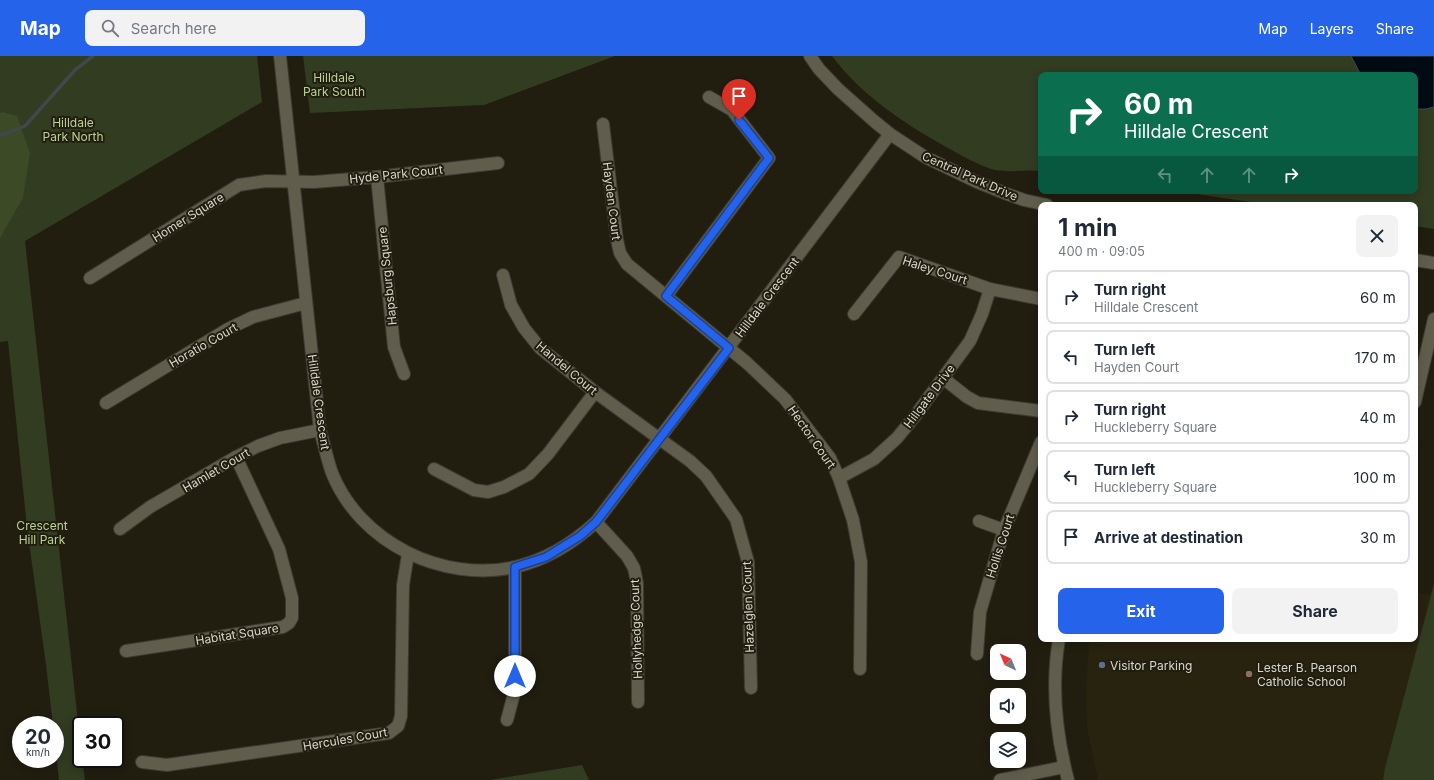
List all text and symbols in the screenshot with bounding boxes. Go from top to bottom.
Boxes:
search box [85,10,365,46]
text: Map [20,17,61,40]
icon: search [99,17,121,39]
text: Search here [131,19,216,38]
text: Map [1259,20,1288,37]
text: Layers [1310,20,1354,37]
text: Share [1376,20,1414,37]
park label: Hilldale Park South [303,70,365,99]
pin [722,79,756,120]
icon: arrive [728,85,750,107]
text: 60 m [1124,87,1193,121]
icon: right [1058,88,1110,140]
park label: Hilldale Park North [42,115,104,144]
text: Hilldale Crescent [1124,121,1268,142]
street label: Central Park Drive [920,148,1020,204]
street label: Hayden Court [600,161,624,241]
street label: Hyde Park Court [348,162,444,186]
icon: left [1154,164,1176,186]
icon: ahead [1196,164,1218,186]
icon: ahead [1238,164,1260,186]
icon: right [1280,164,1302,186]
street label: Homer Square [149,189,227,245]
text: 1 min [1058,213,1117,242]
button: close [1356,215,1398,257]
street label: Hapsburg Square [374,226,400,326]
text: 400 m · 09:05 [1058,243,1145,259]
street label: Haley Court [901,252,969,288]
street label: Hilldale Crescent [732,254,802,340]
text: Turn right [1094,280,1166,299]
icon: right [1060,286,1082,308]
text: 60 m [1360,288,1396,307]
text: Hilldale Crescent [1094,299,1198,315]
street label: Horatio Court [166,319,240,371]
street label: Handel Court [533,338,601,398]
text: Turn left [1094,340,1155,359]
icon: left [1060,346,1082,368]
text: 170 m [1355,348,1396,367]
street label: Hilldale Crescent [305,353,333,451]
text: Hayden Court [1094,359,1179,375]
street label: Hillgate Drive [900,361,958,431]
text: Turn right [1094,400,1166,419]
street label: Hector Court [785,403,839,471]
icon: right [1060,406,1082,428]
text: 40 m [1359,408,1396,427]
text: Huckleberry Square [1094,419,1217,435]
street label: Hamlet Court [180,445,252,495]
text: Turn left [1094,460,1155,479]
icon: left [1060,466,1082,488]
text: 100 m [1354,468,1396,487]
text: Huckleberry Square [1094,479,1217,495]
street label: Hollis Court [983,512,1017,580]
park label: Crescent Hill Park [16,518,68,547]
icon: arrive [1060,526,1082,548]
text: Arrive at destination [1094,528,1243,547]
text: 30 m [1360,528,1396,547]
street label: Hazelglen Court [739,561,757,653]
street label: Hollyhedge Court [627,579,645,679]
button: Exit [1058,588,1224,634]
button: Share [1232,588,1398,634]
street label: Habitat Square [194,620,280,648]
north arrow [990,644,1026,680]
map controls [990,644,1026,768]
position arrow [494,655,536,697]
place label: Visitor Parking [1110,658,1192,673]
marker: Visitor Parking [1097,660,1107,670]
place label: Lester B. Pearson Catholic School [1257,660,1357,689]
marker: Lester B. Pearson Catholic School [1244,669,1254,679]
button: sound [990,688,1026,724]
speed limit sign: 30 [72,716,124,768]
street label: Hercules Court [302,724,388,754]
text: 20 [25,725,51,749]
button: layers [990,732,1026,768]
text: km/h [26,746,50,758]

